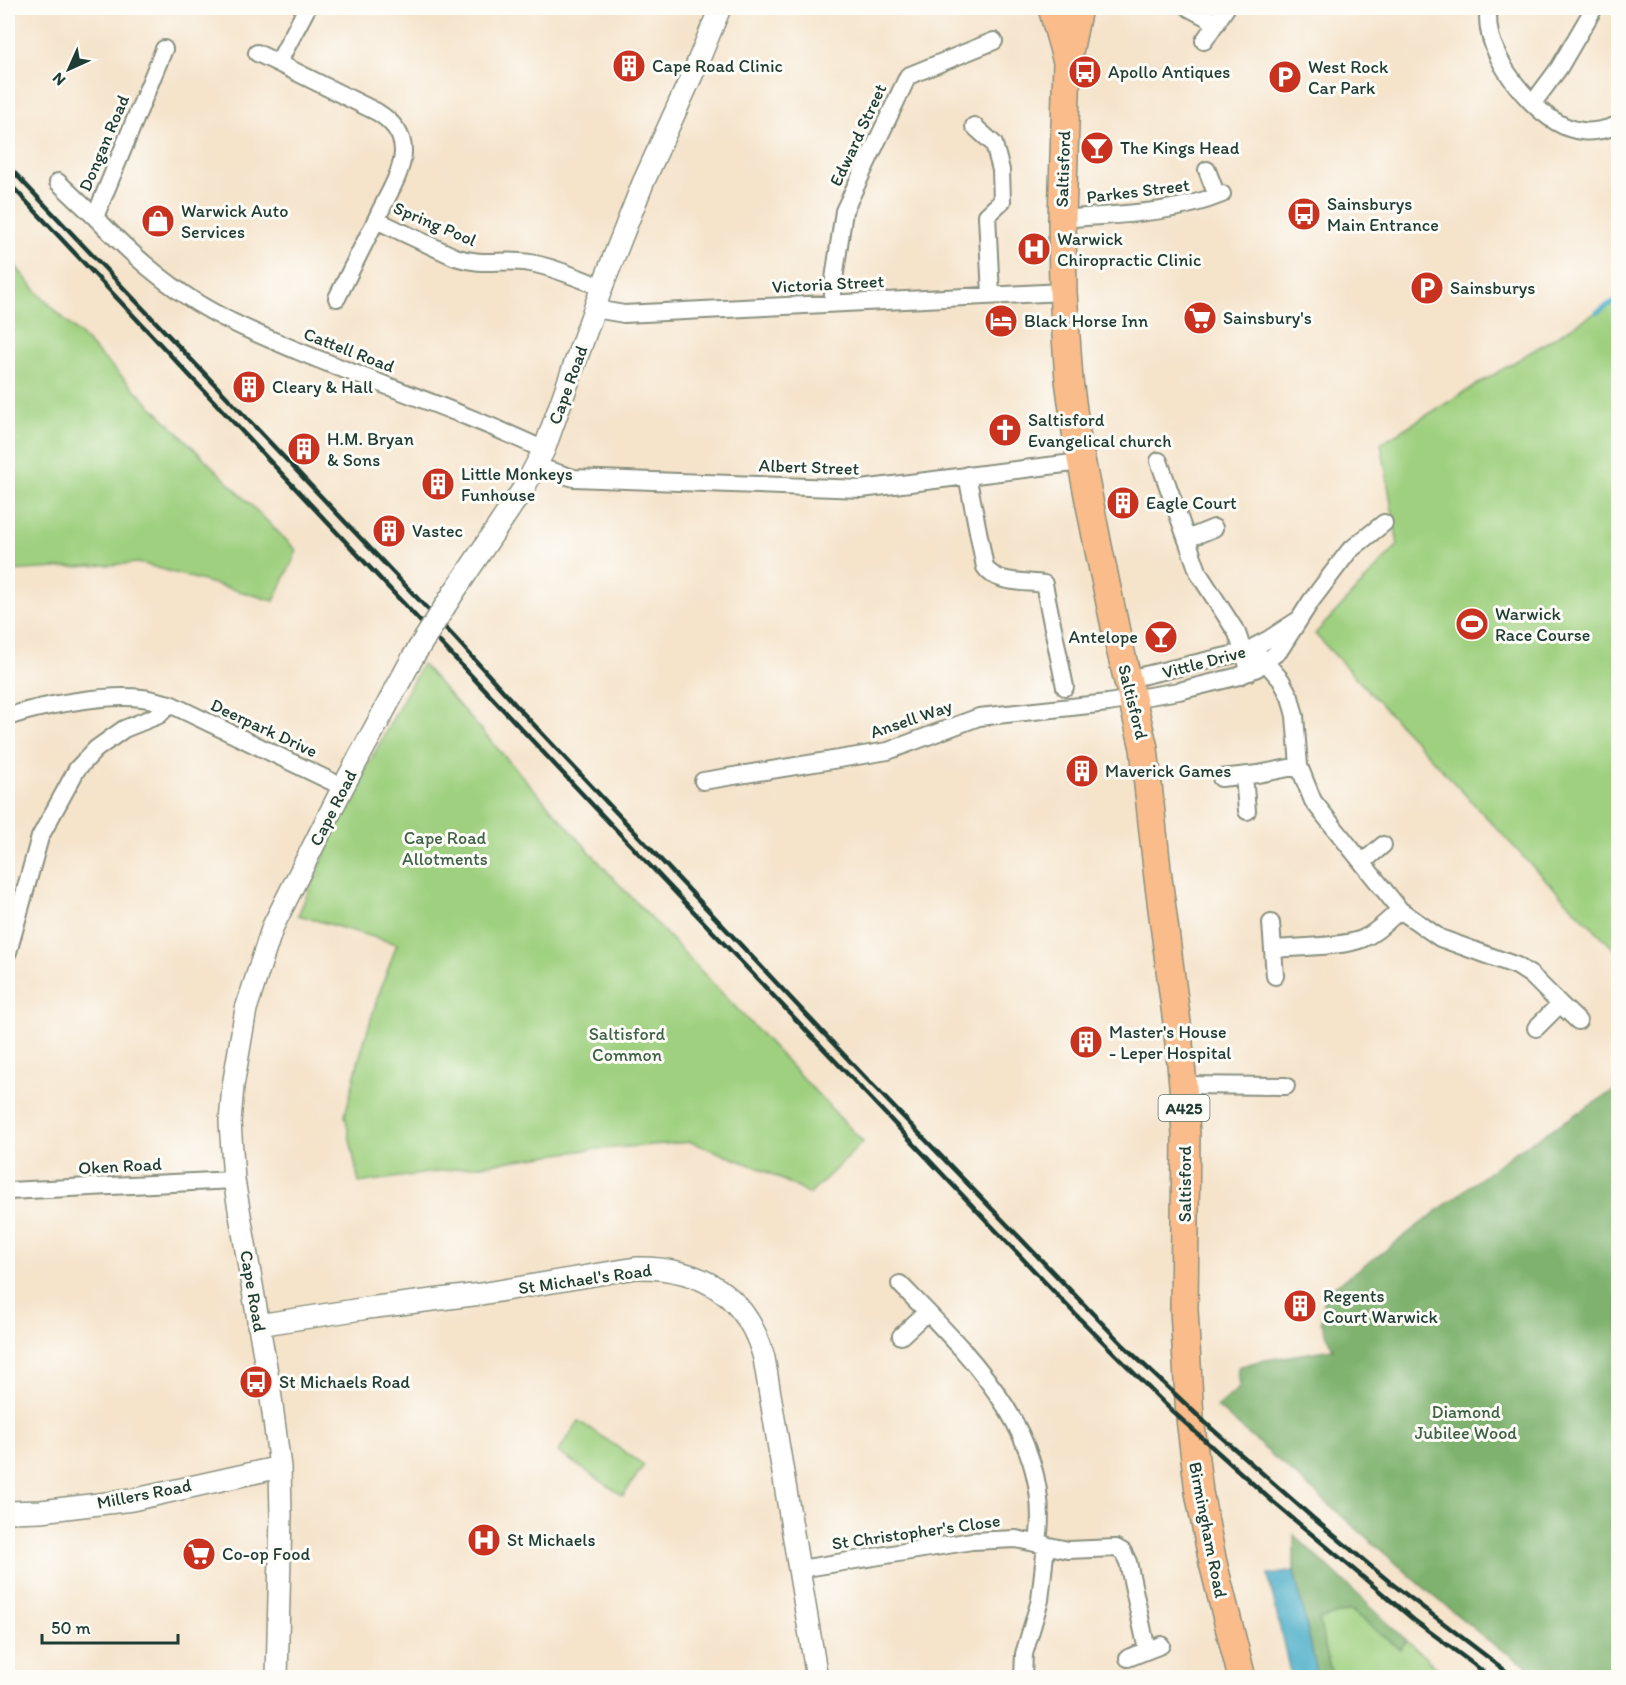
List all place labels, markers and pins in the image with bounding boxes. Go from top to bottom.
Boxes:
building icon: Cape Road Clinic [611,48,647,84]
bus stop icon: Apollo Antiques [1067,54,1103,90]
place label: Cape Road Clinic [652,55,783,77]
place label: West Rock Car Park [1308,56,1389,99]
parking icon: West Rock Car Park [1267,59,1303,95]
place label: Apollo Antiques [1108,61,1230,83]
bar icon: The Kings Head [1079,130,1115,166]
place label: The Kings Head [1120,137,1240,159]
place label: Sainsburys Main Entrance [1327,193,1439,236]
bus stop icon: Sainsburys Main Entrance [1286,196,1322,232]
place label: Warwick Auto Services [181,200,288,243]
shop icon: Warwick Auto Services [140,203,176,239]
place label: Warwick Chiropractic Clinic [1057,228,1201,271]
hospital icon: Warwick Chiropractic Clinic [1016,231,1052,267]
parking icon: Sainsburys [1409,270,1445,306]
place label: Sainsburys [1450,277,1535,299]
supermarket icon: Sainsbury's [1182,300,1218,336]
hotel icon: Black Horse Inn [983,303,1019,339]
place label: Sainsbury's [1223,307,1312,329]
place label: Black Horse Inn [1024,310,1148,332]
building icon: Cleary & Hall [231,369,267,405]
place label: Cleary & Hall [272,376,373,398]
place label: Saltisford Evangelical church [1028,409,1171,452]
church icon: Saltisford Evangelical church [987,412,1023,448]
place label: H.M. Bryan & Sons [327,428,414,471]
building icon: H.M. Bryan & Sons [286,431,322,467]
place label: Little Monkeys Funhouse [461,463,573,506]
building icon: Little Monkeys Funhouse [420,466,456,502]
building icon: Eagle Court [1105,485,1141,521]
place label: Eagle Court [1146,492,1237,514]
building icon: Vastec [371,513,407,549]
place label: Vastec [412,520,463,542]
place label: Warwick Race Course [1495,603,1590,646]
sports icon: Warwick Race Course [1454,606,1490,642]
bar icon: Antelope [1143,619,1179,655]
place label: Antelope [1069,626,1138,648]
building icon: Maverick Games [1064,753,1100,789]
place label: Maverick Games [1105,760,1231,782]
place label: Master's House - Leper Hospital [1109,1021,1231,1064]
building icon: Master's House - Leper Hospital [1068,1024,1104,1060]
place label: Regents Court Warwick [1323,1285,1438,1328]
building icon: Regents Court Warwick [1282,1288,1318,1324]
bus stop icon: St Michaels Road [238,1364,274,1400]
place label: St Michaels Road [279,1371,410,1393]
hospital icon: St Michaels [466,1522,502,1558]
place label: St Michaels [507,1529,595,1551]
supermarket icon: Co-op Food [181,1536,217,1572]
place label: Co-op Food [222,1543,310,1565]

